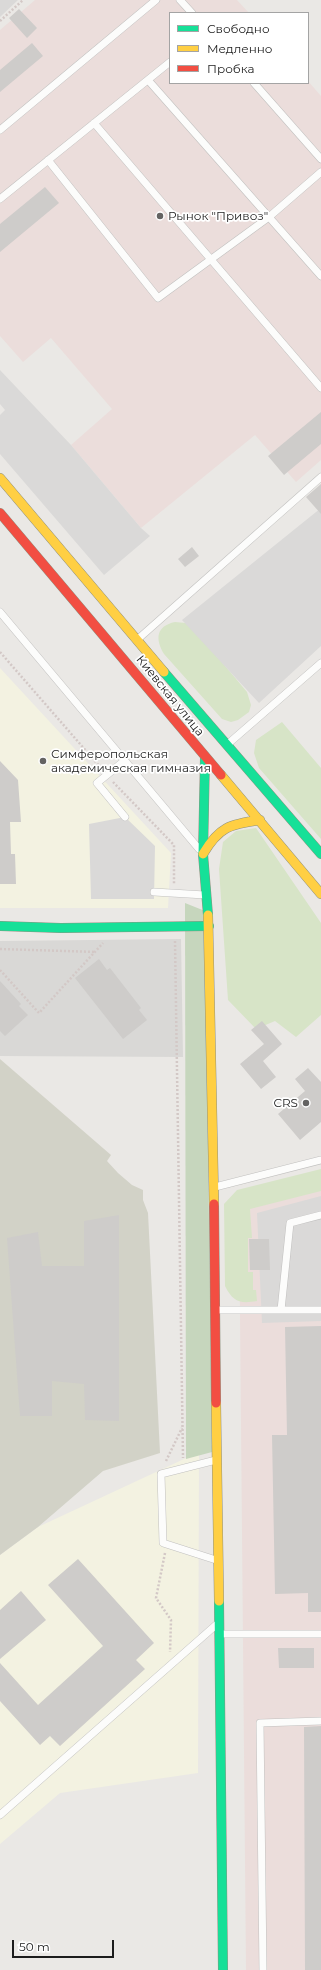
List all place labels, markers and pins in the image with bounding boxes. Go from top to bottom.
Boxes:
place label: Рынок "Привоз" [168,209,268,223]
marker: Рынок "Привоз" [155,211,165,221]
place label: Симферопольская академическая гимназия [51,747,211,775]
marker: Симферопольская академическая гимназия [38,756,48,766]
place label: CRS [273,1096,298,1110]
marker: CRS [301,1098,311,1108]

